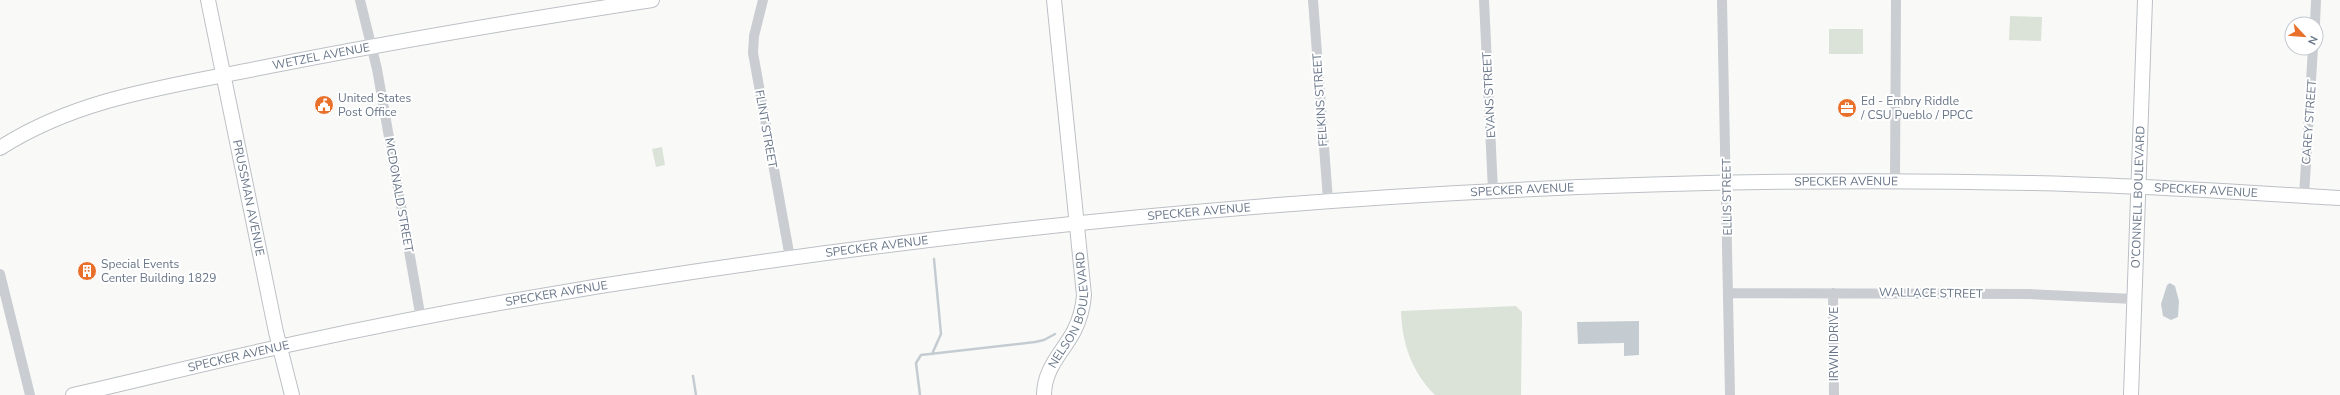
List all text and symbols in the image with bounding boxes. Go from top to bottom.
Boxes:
north arrow [2284,16,2324,56]
text: N [2304,33,2321,47]
street label: WETZEL AVENUE [271,39,371,73]
street label: EVANS STREET [1479,51,1499,138]
street label: FELKINS STREET [1309,52,1331,147]
street label: CAREY STREET [2298,78,2320,165]
street label: FLINT STREET [751,89,781,170]
place label: United States Post Office [338,90,411,120]
place label: Ed - Embry Riddle / CSU Pueblo / PPCC [1860,93,1973,123]
public building icon: United States Post Office [313,94,335,116]
office icon: Ed - Embry Riddle / CSU Pueblo / PPCC [1836,97,1858,119]
street label: O'CONNELL BOULEVARD [2127,125,2149,269]
street label: MCDONALD STREET [381,136,417,254]
street label: PRUSSMAN AVENUE [229,138,268,257]
street label: ELLIS STREET [1718,158,1736,236]
street label: SPECKER AVENUE [1794,173,1898,190]
street label: SPECKER AVENUE [1470,179,1574,200]
street label: SPECKER AVENUE [2154,179,2258,201]
street label: SPECKER AVENUE [1147,199,1251,224]
street label: SPECKER AVENUE [824,232,929,261]
street label: NELSON BOULEVARD [1044,251,1092,371]
place label: Special Events Center Building 1829 [101,256,216,286]
building icon: Special Events Center Building 1829 [76,260,98,282]
street label: SPECKER AVENUE [504,277,609,310]
street label: WALLACE STREET [1879,284,1984,302]
street label: IRWIN DRIVE [1826,307,1842,381]
street label: SPECKER AVENUE [186,337,291,376]

